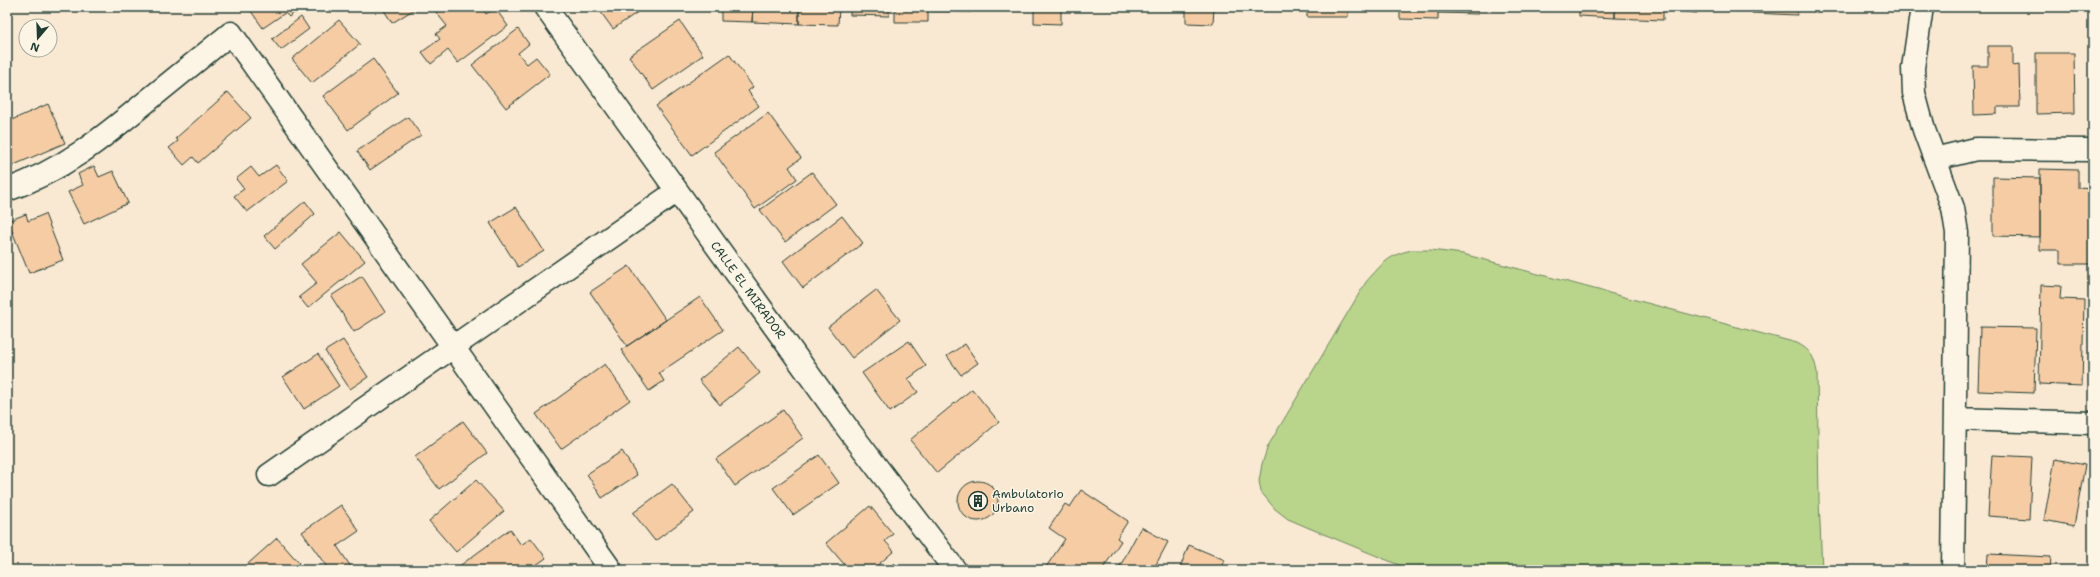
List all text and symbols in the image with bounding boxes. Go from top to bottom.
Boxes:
north arrow [18,18,58,58]
text: N [28,38,41,55]
street label: CALLE EL MIRADOR [707,238,789,342]
place label: Ambulatorio Urbano [992,486,1064,516]
building icon: Ambulatorio Urbano [967,490,989,512]

